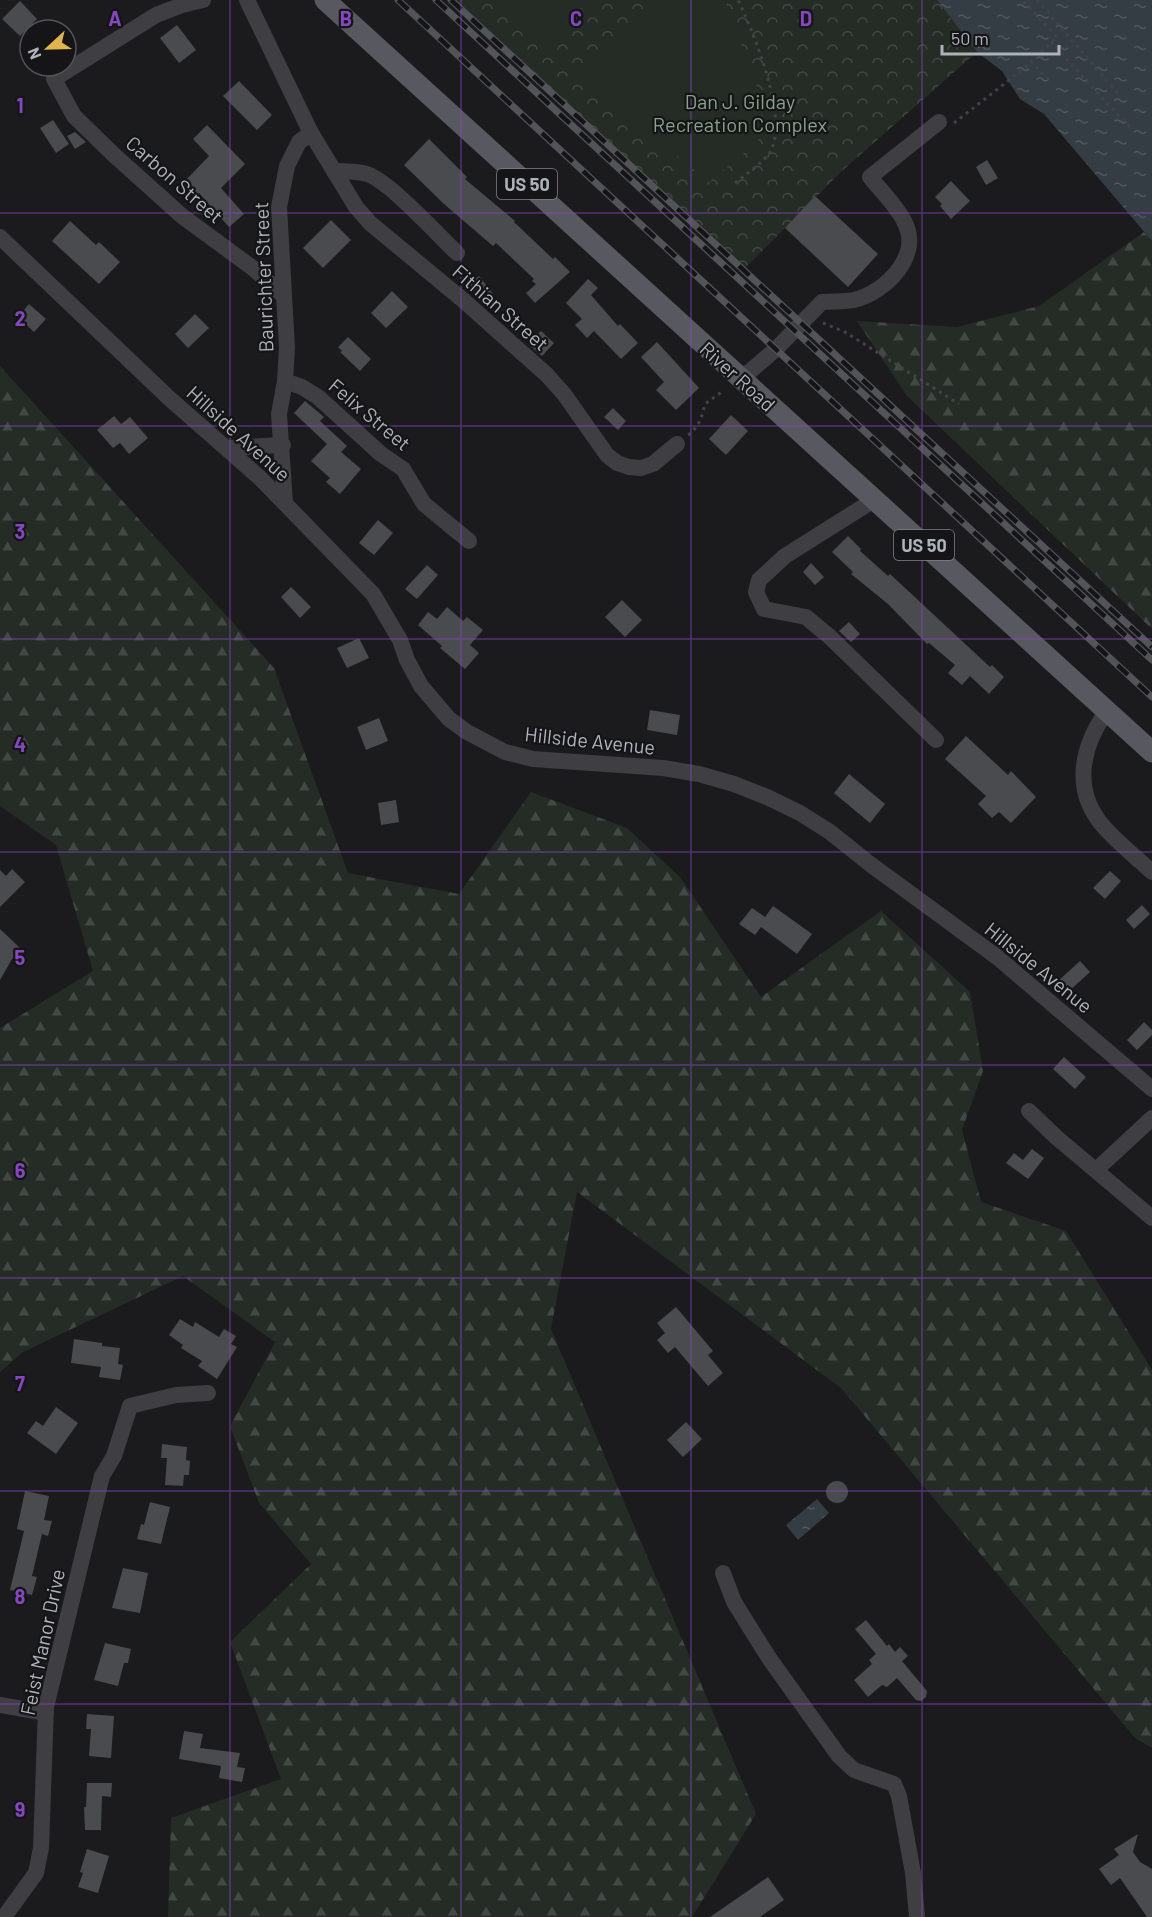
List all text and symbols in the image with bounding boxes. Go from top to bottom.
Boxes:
text: A [108,6,122,30]
text: B [340,6,352,30]
text: C [570,6,582,30]
text: D [800,6,812,30]
north arrow [18,18,78,78]
scale bar [942,18,1059,56]
text: 50 m [951,27,989,49]
text: N [23,45,44,62]
park label: Dan J. Gilday Recreation Complex [653,89,828,136]
text: 1 [16,93,24,117]
street label: Carbon Street [122,130,228,228]
road number: US 50 [497,169,557,199]
street label: Baurichter Street [248,201,278,353]
street label: Fithian Street [448,259,554,355]
text: 2 [14,306,26,330]
street label: River Road [696,336,780,416]
street label: Felix Street [324,373,416,455]
street label: Hillside Avenue [182,380,296,486]
text: 3 [15,519,25,543]
road number: US 50 [894,530,954,560]
street label: Hillside Avenue [523,721,657,759]
text: 4 [14,732,26,756]
street label: Hillside Avenue [980,916,1098,1018]
text: 5 [15,945,26,969]
text: 6 [15,1158,26,1182]
text: 7 [15,1371,25,1395]
street label: Feist Manor Drive [15,1567,69,1717]
text: 8 [15,1584,26,1608]
text: 9 [15,1797,25,1821]

